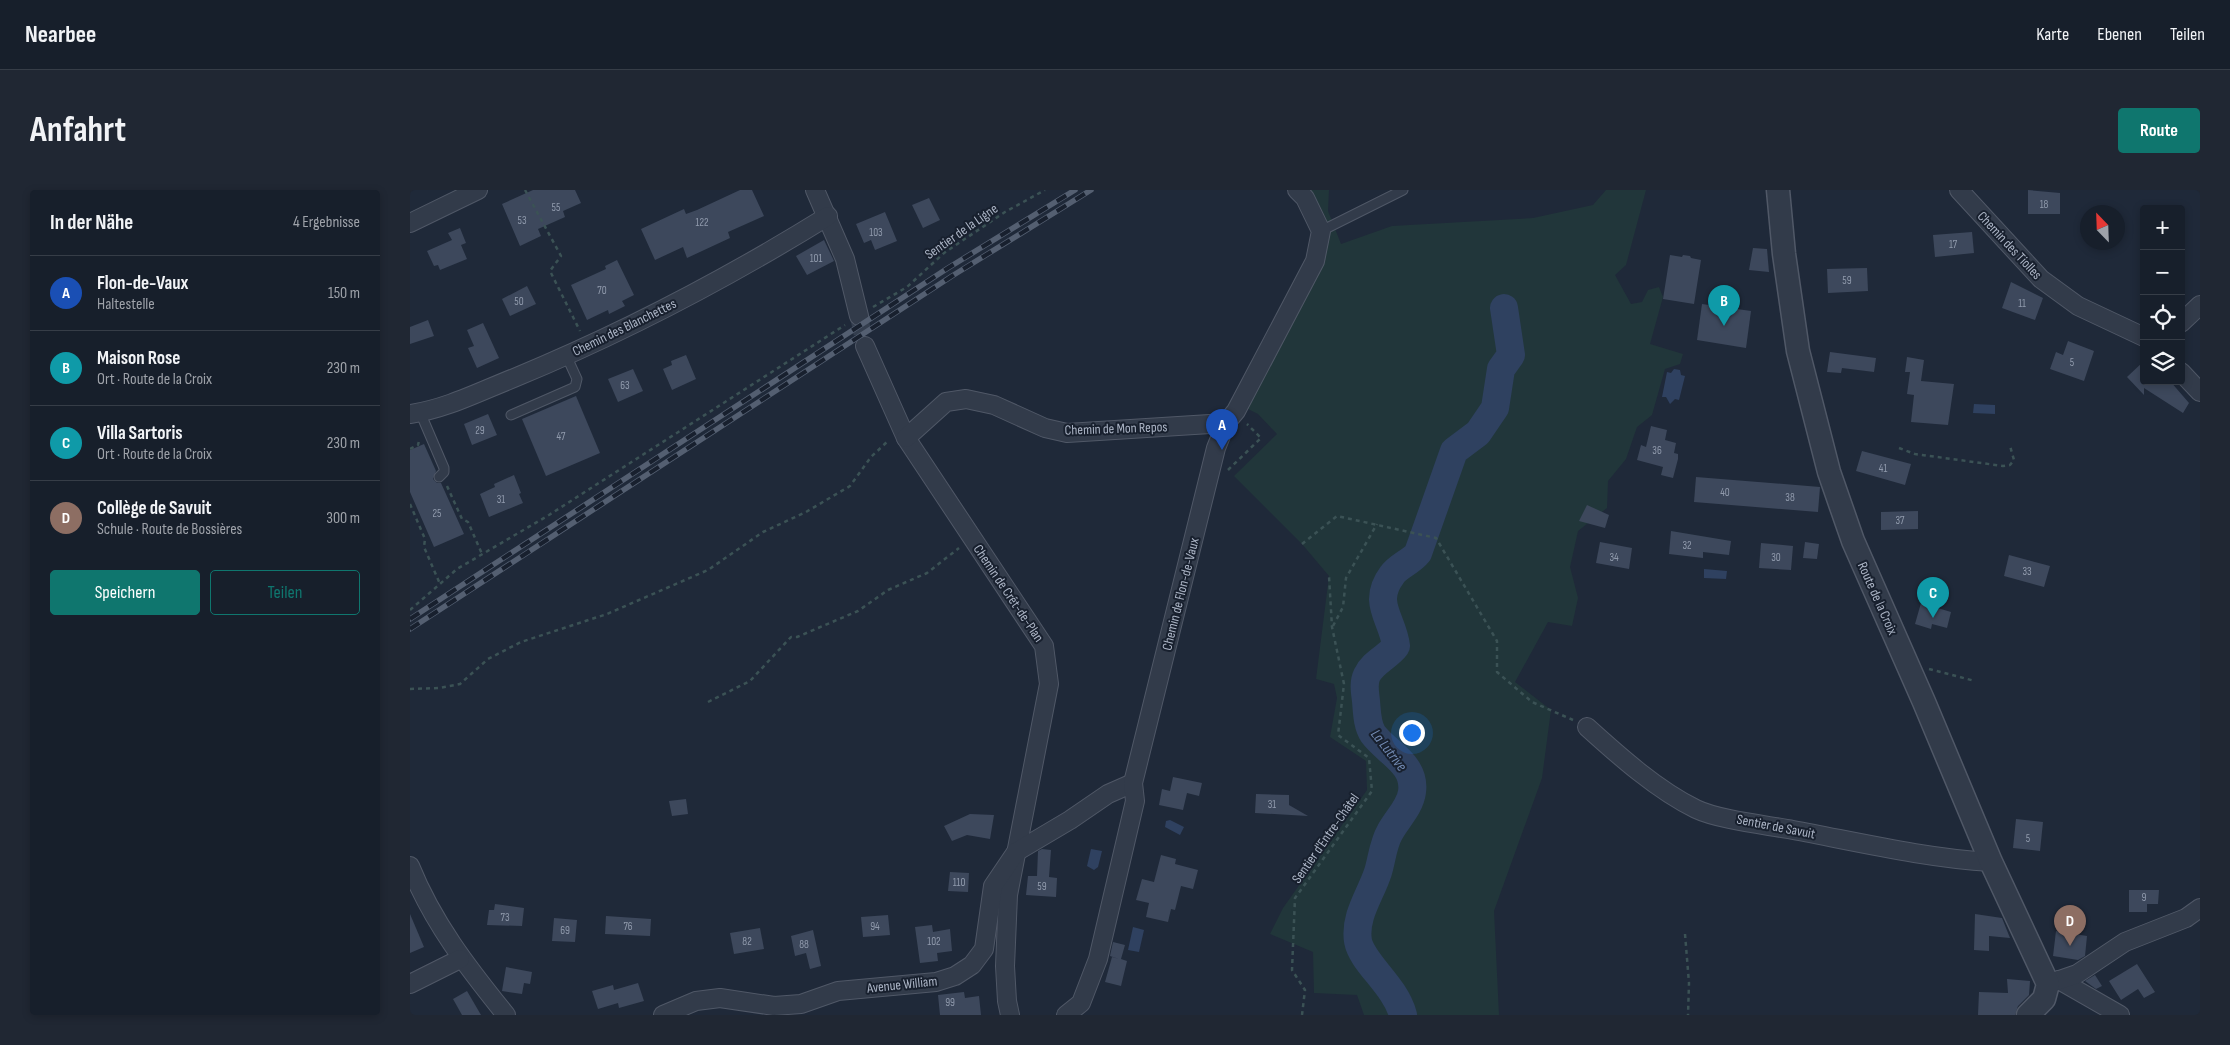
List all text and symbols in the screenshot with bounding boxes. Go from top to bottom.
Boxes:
text: Nearbee [25,20,96,49]
text: Karte [2036,24,2069,45]
text: Ebenen [2097,24,2142,45]
text: Teilen [2170,24,2205,45]
button: Route [2118,108,2200,153]
text: Anfahrt [30,109,126,152]
house number: 18 [2040,198,2049,211]
street label: Sentier de la Ligne [921,200,1001,263]
house number: 55 [552,201,560,214]
north arrow [2080,205,2125,250]
map controls [2140,205,2185,385]
button: + [2140,205,2185,250]
street label: Chemin des Tiolles [1974,208,2045,283]
text: In der Nähe [50,210,133,235]
text: 4 Ergebnisse [293,213,360,232]
house number: 53 [517,214,527,227]
house number: 122 [695,216,709,229]
house number: 103 [869,226,883,239]
house number: 17 [1949,238,1958,251]
button: − [2140,250,2185,295]
house number: 101 [810,252,822,265]
text: Flon-de-Vaux [97,272,189,295]
house number: 59 [1842,274,1852,287]
text: A [62,284,70,303]
text: 150 m [328,284,360,303]
house number: 70 [597,284,607,297]
pin: B [1708,285,1740,326]
text: Haltestelle [97,295,155,314]
house number: 50 [514,295,524,308]
street label: Chemin des Blanchettes [570,295,679,360]
button: locate [2140,295,2185,340]
house number: 11 [2018,297,2026,310]
button: layers [2140,340,2185,385]
text: Maison Rose [97,347,180,370]
house number: 5 [2070,356,2074,369]
text: B [62,359,70,378]
text: 230 m [327,359,360,378]
text: Ort · Route de la Croix [97,370,212,389]
house number: 63 [620,379,630,392]
pin: A [1206,409,1238,450]
street label: Chemin de Mon Repos [1064,418,1168,439]
text: Villa Sartoris [97,422,183,445]
house number: 29 [475,424,485,437]
house number: 47 [557,430,566,443]
text: C [62,434,70,453]
text: 230 m [327,434,360,453]
house number: 36 [1652,444,1662,457]
text: Ort · Route de la Croix [97,445,212,464]
house number: 41 [1879,462,1887,475]
house number: 40 [1720,486,1730,499]
house number: 38 [1785,491,1795,504]
house number: 31 [497,493,505,506]
text: Collège de Savuit [97,497,212,520]
house number: 25 [433,507,441,520]
text: D [62,509,70,528]
text: 300 m [326,509,360,528]
house number: 37 [1895,514,1905,527]
text: Schule · Route de Bossières [97,520,242,539]
street label: Chemin de Flon-de-Vaux [1158,535,1203,652]
house number: 32 [1682,539,1692,552]
street label: Chemin de Crêt-de-Plan [970,541,1047,645]
house number: 34 [1609,551,1619,564]
house number: 30 [1771,551,1781,564]
street label: Route de la Croix [1854,559,1901,638]
house number: 33 [2022,565,2032,578]
button: Speichern [50,570,200,615]
button: Teilen [210,570,360,615]
pin: C [1917,577,1949,618]
your location [1399,720,1425,746]
water label: La Lutrive [1366,726,1411,775]
street label: Sentier d'Entre-Châtel [1288,790,1363,886]
house number: 31 [1268,798,1276,811]
street label: Sentier de Savuit [1735,811,1817,842]
house number: 5 [2026,832,2030,845]
house number: 110 [953,876,965,889]
house number: 59 [1037,880,1047,893]
house number: 9 [2142,891,2147,904]
pin: D [2054,905,2086,946]
house number: 73 [500,911,510,924]
house number: 76 [623,920,633,933]
house number: 94 [870,920,880,933]
house number: 69 [560,924,570,937]
house number: 82 [742,935,752,948]
house number: 102 [927,935,941,948]
house number: 88 [799,938,809,951]
street label: Avenue William [865,972,938,997]
house number: 99 [945,996,955,1009]

